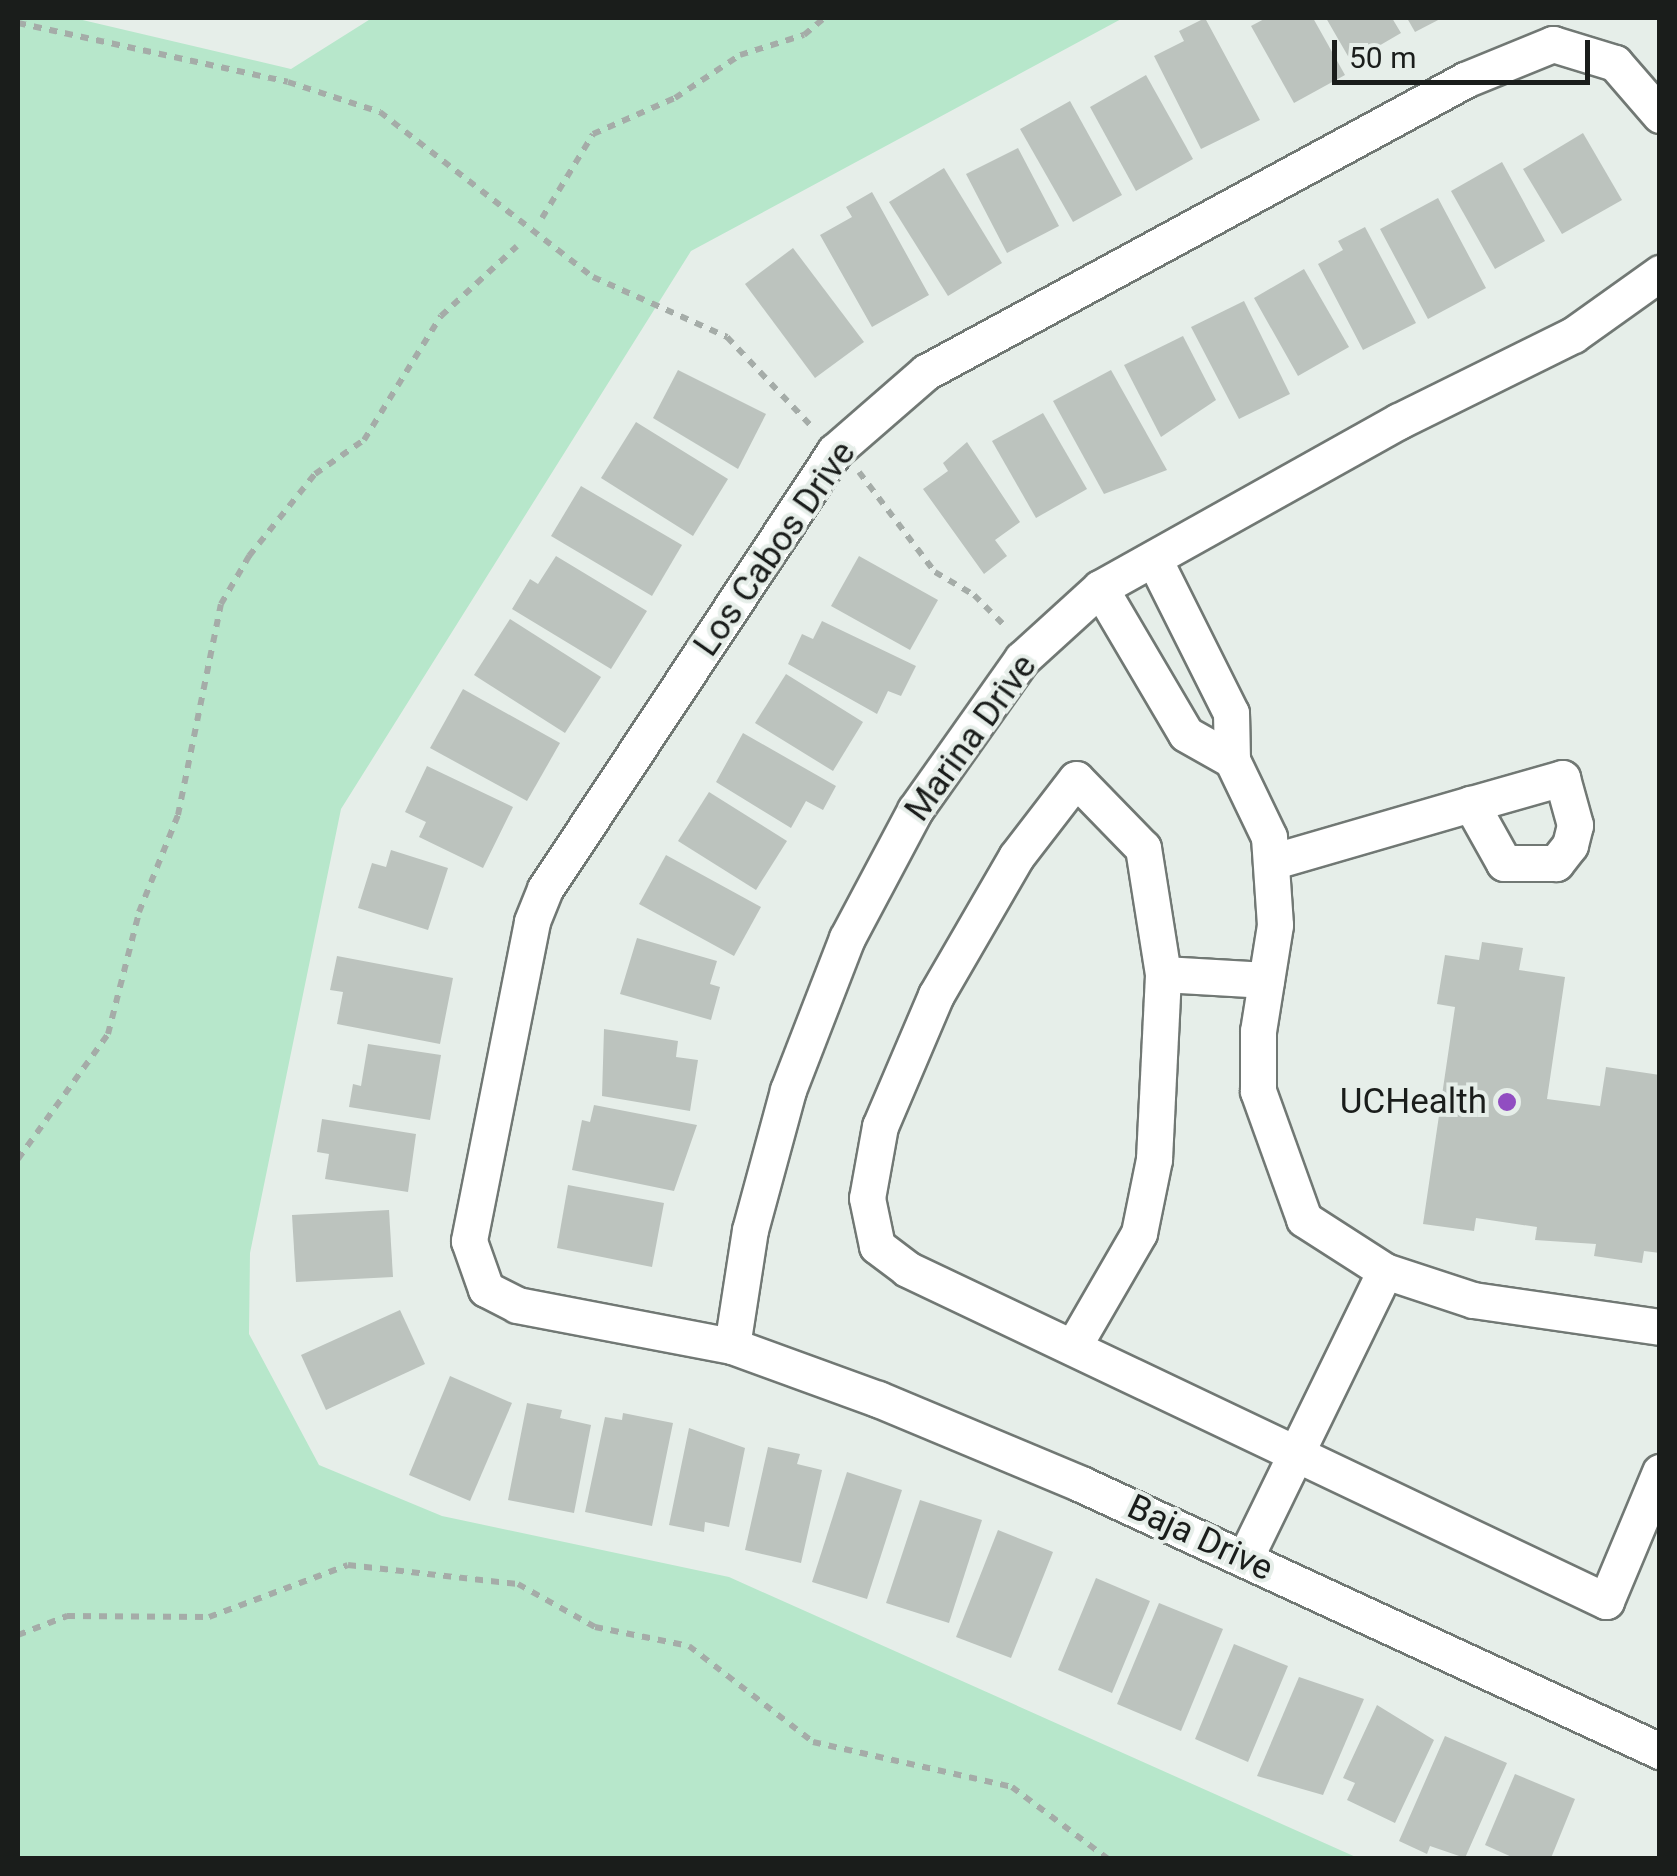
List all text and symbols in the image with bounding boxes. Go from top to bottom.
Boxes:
scale bar [1337,20,1594,82]
text: 50 m [1349,40,1416,75]
street label: Los Cabos Drive [685,434,865,664]
street label: Marina Drive [897,647,1045,829]
place label: UCHealth [1340,1081,1487,1123]
marker: UCHealth [1496,1091,1518,1113]
street label: Baja Drive [1121,1486,1279,1590]

